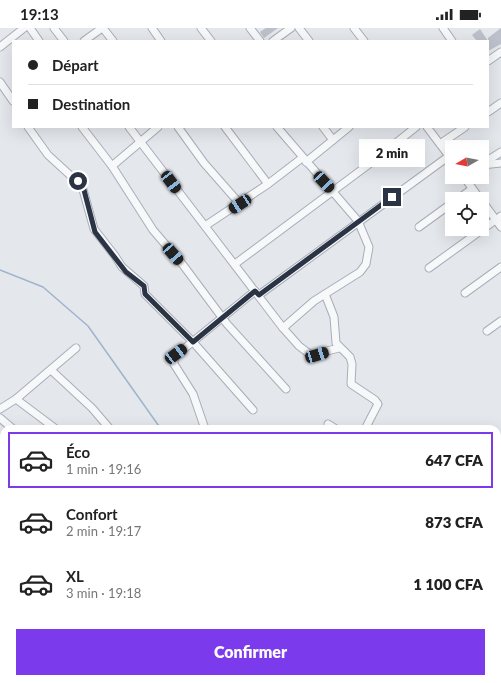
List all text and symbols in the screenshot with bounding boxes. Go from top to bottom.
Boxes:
text: 19:13 [20,5,59,23]
text: Départ [52,56,99,74]
text: Destination [52,95,130,113]
callout: 2 min [359,139,425,167]
north arrow [445,140,489,184]
map controls [445,140,489,236]
text: 2 min [376,145,408,161]
car [159,169,183,195]
car [311,169,337,195]
route start [69,172,87,190]
route end [383,188,401,206]
car [227,192,253,216]
button: locate [445,192,489,236]
car [161,241,185,267]
car [163,342,189,366]
car [304,346,330,364]
icon: car [18,442,54,478]
text: Éco [66,443,90,461]
text: 647 CFA [425,451,483,469]
text: 1 min · 19:16 [66,461,141,477]
icon: car [18,504,54,540]
text: Confort [66,505,118,523]
text: 873 CFA [425,513,483,531]
text: 2 min · 19:17 [66,523,141,539]
icon: car [18,566,54,602]
text: XL [66,567,84,585]
text: 1 100 CFA [413,575,483,593]
text: 3 min · 19:18 [66,585,141,601]
button: Confirmer [16,629,485,675]

